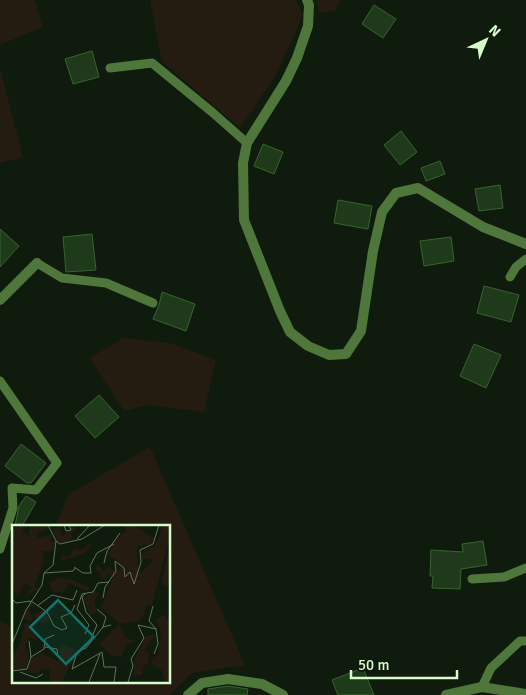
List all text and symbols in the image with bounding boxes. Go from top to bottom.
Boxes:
north arrow [461,15,511,65]
text: N [485,22,504,41]
inset map [12,525,170,682]
scale bar [351,648,457,680]
text: 50 m [358,656,389,674]

